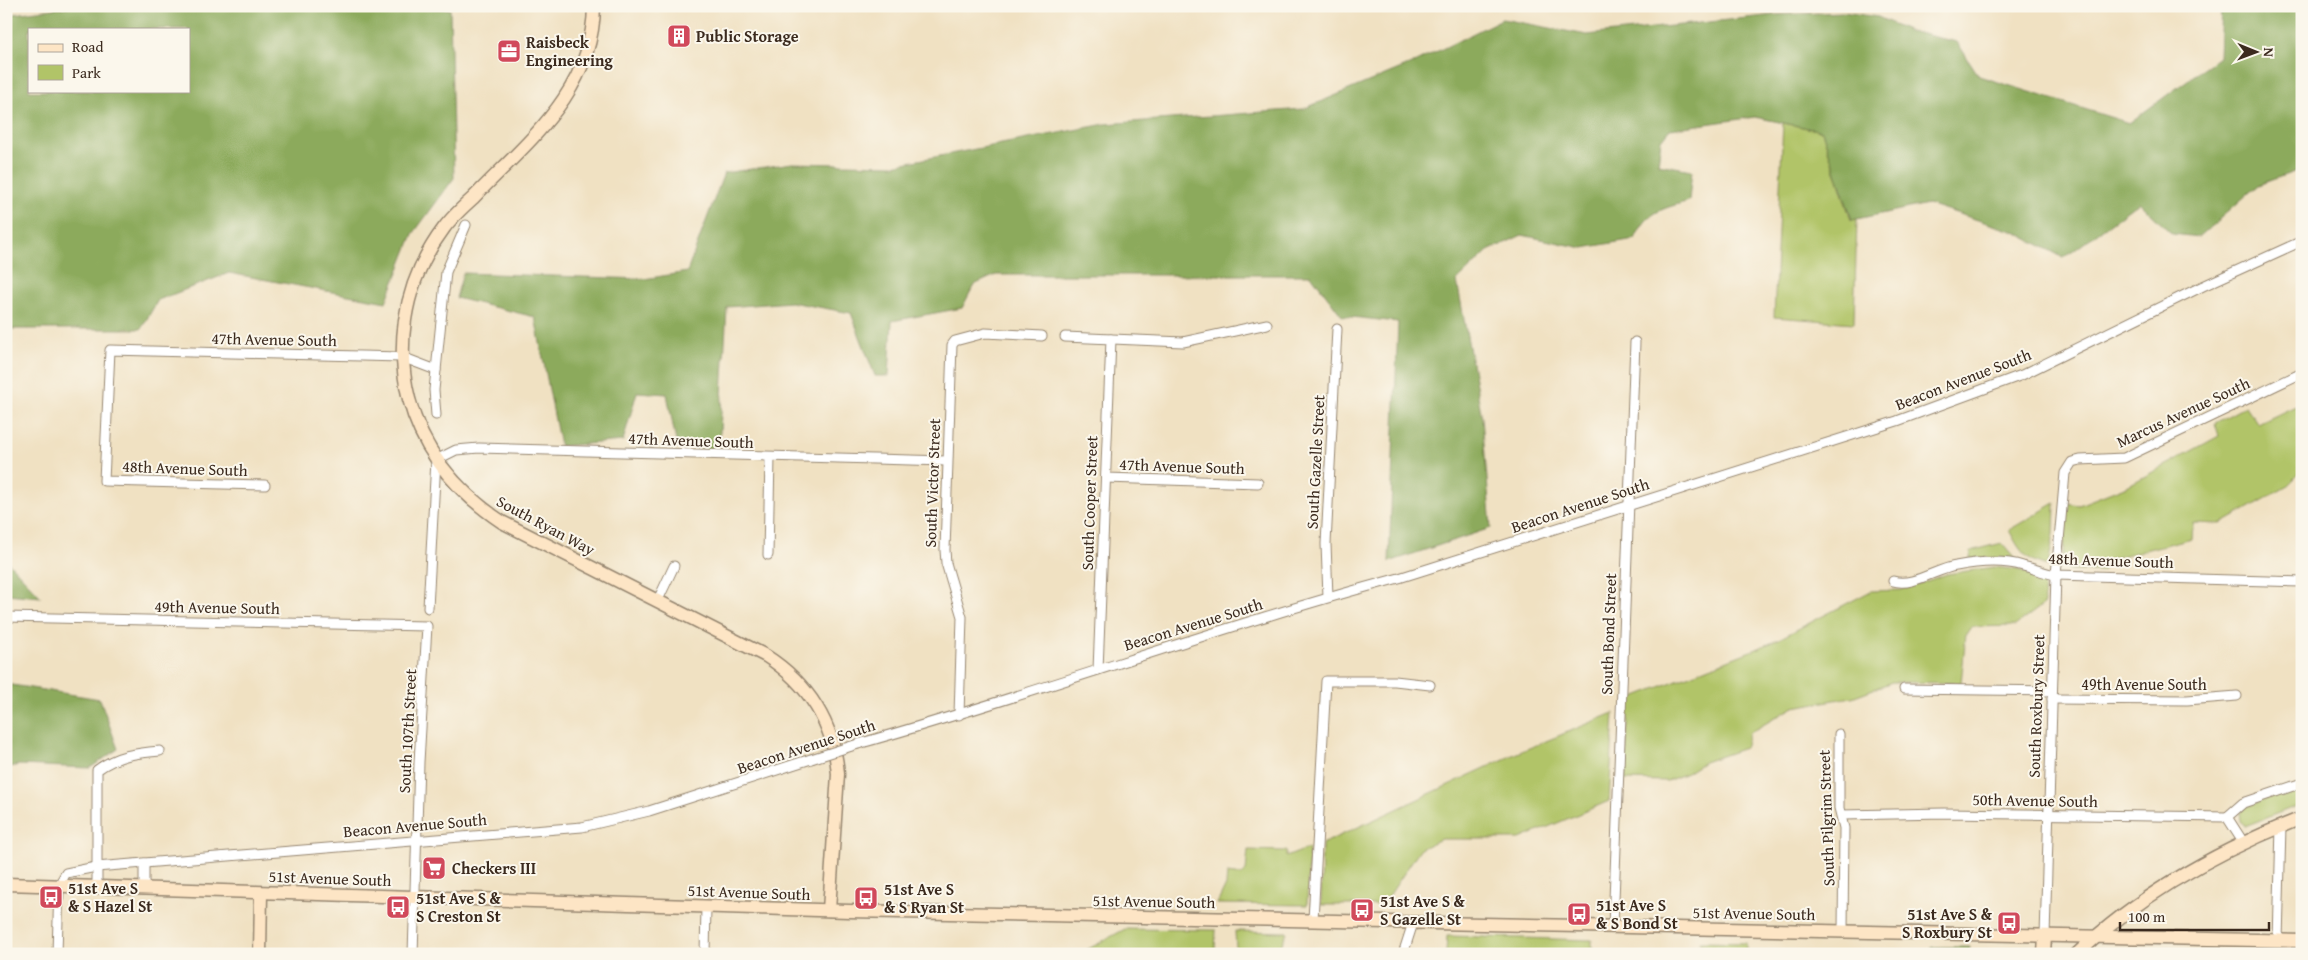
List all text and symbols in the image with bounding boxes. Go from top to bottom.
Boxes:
building icon: Public Storage [666,23,692,49]
place label: Public Storage [696,24,799,48]
legend [28,28,190,92]
north arrow [2230,28,2280,78]
place label: Raisbeck Engineering [526,30,613,72]
text: Road [72,36,103,57]
office icon: Raisbeck Engineering [496,38,522,64]
text: N [2259,47,2279,58]
text: Park [72,62,101,83]
street label: 47th Avenue South [211,326,337,352]
street label: Beacon Avenue South [1892,342,2034,416]
street label: Marcus Avenue South [2112,371,2254,453]
street label: South Gazelle Street [1299,394,1331,530]
street label: South Victor Street [918,418,946,548]
street label: 47th Avenue South [628,426,754,454]
street label: South Cooper Street [1075,435,1103,571]
street label: 47th Avenue South [1119,452,1245,480]
street label: 48th Avenue South [122,454,248,482]
street label: Beacon Avenue South [1508,471,1652,539]
street label: South Ryan Way [493,489,599,561]
street label: 48th Avenue South [2048,546,2174,574]
street label: South Bond Street [1594,572,1622,695]
street label: Beacon Avenue South [1121,591,1265,657]
street label: 49th Avenue South [154,594,280,620]
street label: South Roxbury Street [2022,634,2051,778]
street label: South 107th Street [392,668,422,794]
street label: 49th Avenue South [2081,672,2207,696]
street label: Beacon Avenue South [734,712,878,780]
street label: South Pilgrim Street [1812,749,1840,887]
street label: 50th Avenue South [1972,787,2098,813]
street label: Beacon Avenue South [342,807,488,843]
supermarket icon: Checkers III [421,855,447,881]
place label: Checkers III [452,856,536,880]
street label: 51st Avenue South [268,864,392,892]
place label: 51st Ave S & S Hazel St [68,876,152,918]
place label: 51st Ave S & S Ryan St [884,877,964,919]
street label: 51st Avenue South [687,878,811,906]
bus stop icon: 51st Ave S & S Hazel St [38,884,64,910]
bus stop icon: 51st Ave S & S Ryan St [853,885,879,911]
place label: 51st Ave S & S Creston St [416,886,502,928]
street label: 51st Avenue South [1092,888,1216,914]
place label: 51st Ave S & S Gazelle St [1380,889,1466,931]
place label: 51st Ave S & S Bond St [1596,893,1678,935]
bus stop icon: 51st Ave S & S Creston St [385,894,411,920]
bus stop icon: 51st Ave S & S Gazelle St [1349,897,1375,923]
street label: 51st Avenue South [1692,900,1816,926]
scale bar [2120,900,2269,932]
bus stop icon: 51st Ave S & S Bond St [1566,901,1592,927]
place label: 51st Ave S & S Roxbury St [1902,902,1993,944]
text: 100 m [2128,906,2166,927]
bus stop icon: 51st Ave S & S Roxbury St [1996,910,2022,936]

